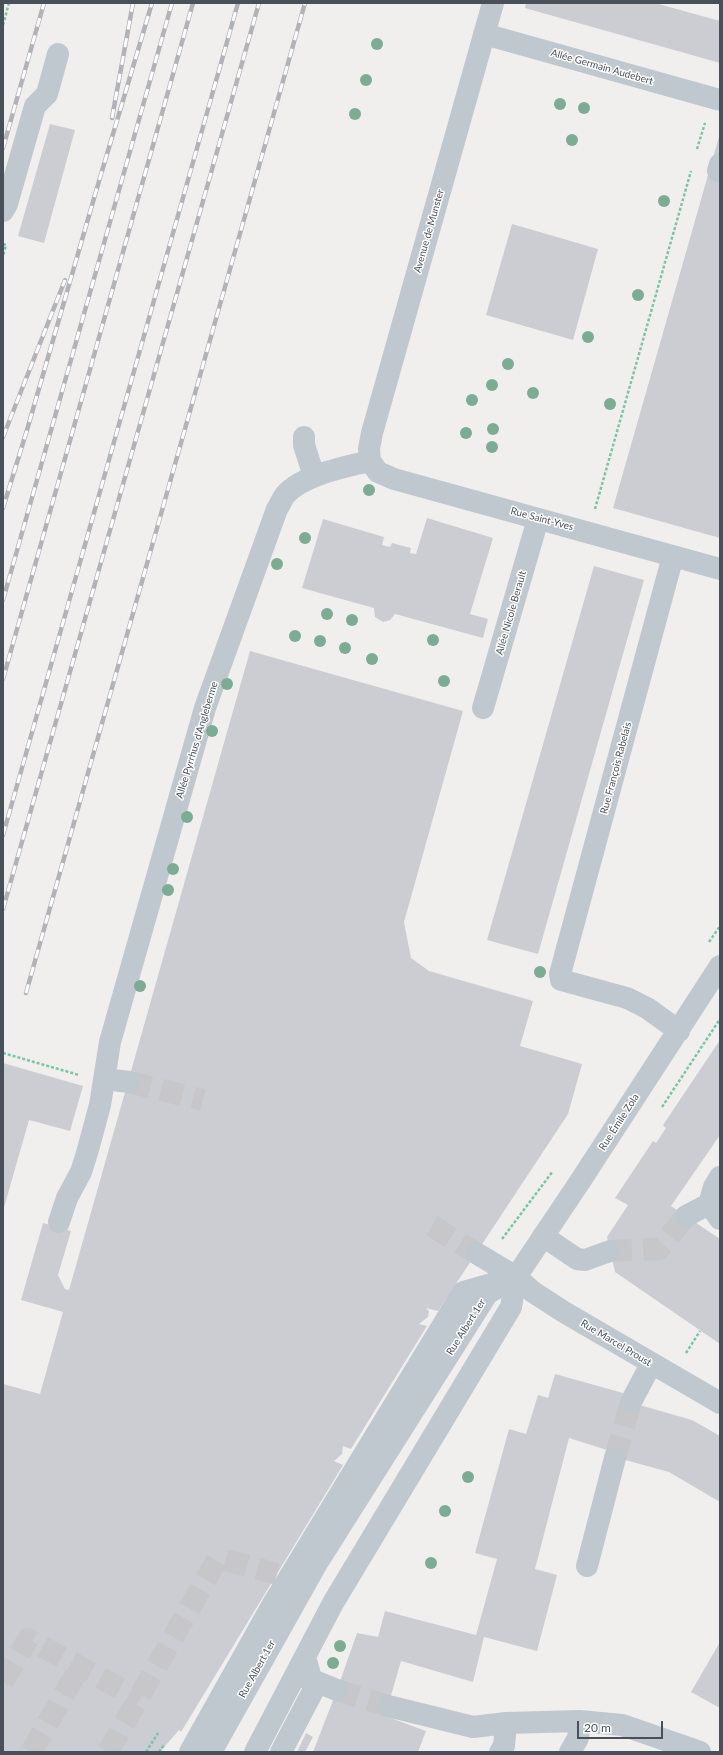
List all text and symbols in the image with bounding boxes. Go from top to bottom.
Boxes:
street label: Allée Germain Audebert [550,47,654,87]
street label: Avenue de Munster [411,188,447,274]
street label: Rue Saint-Yves [509,505,575,533]
street label: Allée Nicole Berault [493,570,529,656]
street label: Allée Pyrrhus d'Angleberme [174,680,220,800]
street label: Rue François Rabelais [598,721,634,815]
street label: Rue Émile Zola [596,1092,642,1152]
street label: Rue Albert 1er [444,1297,488,1357]
street label: Rue Marcel Proust [578,1317,654,1369]
street label: Rue Albert 1er [236,1638,278,1700]
scale bar [579,1713,665,1739]
text: 20 m [584,1720,611,1735]

